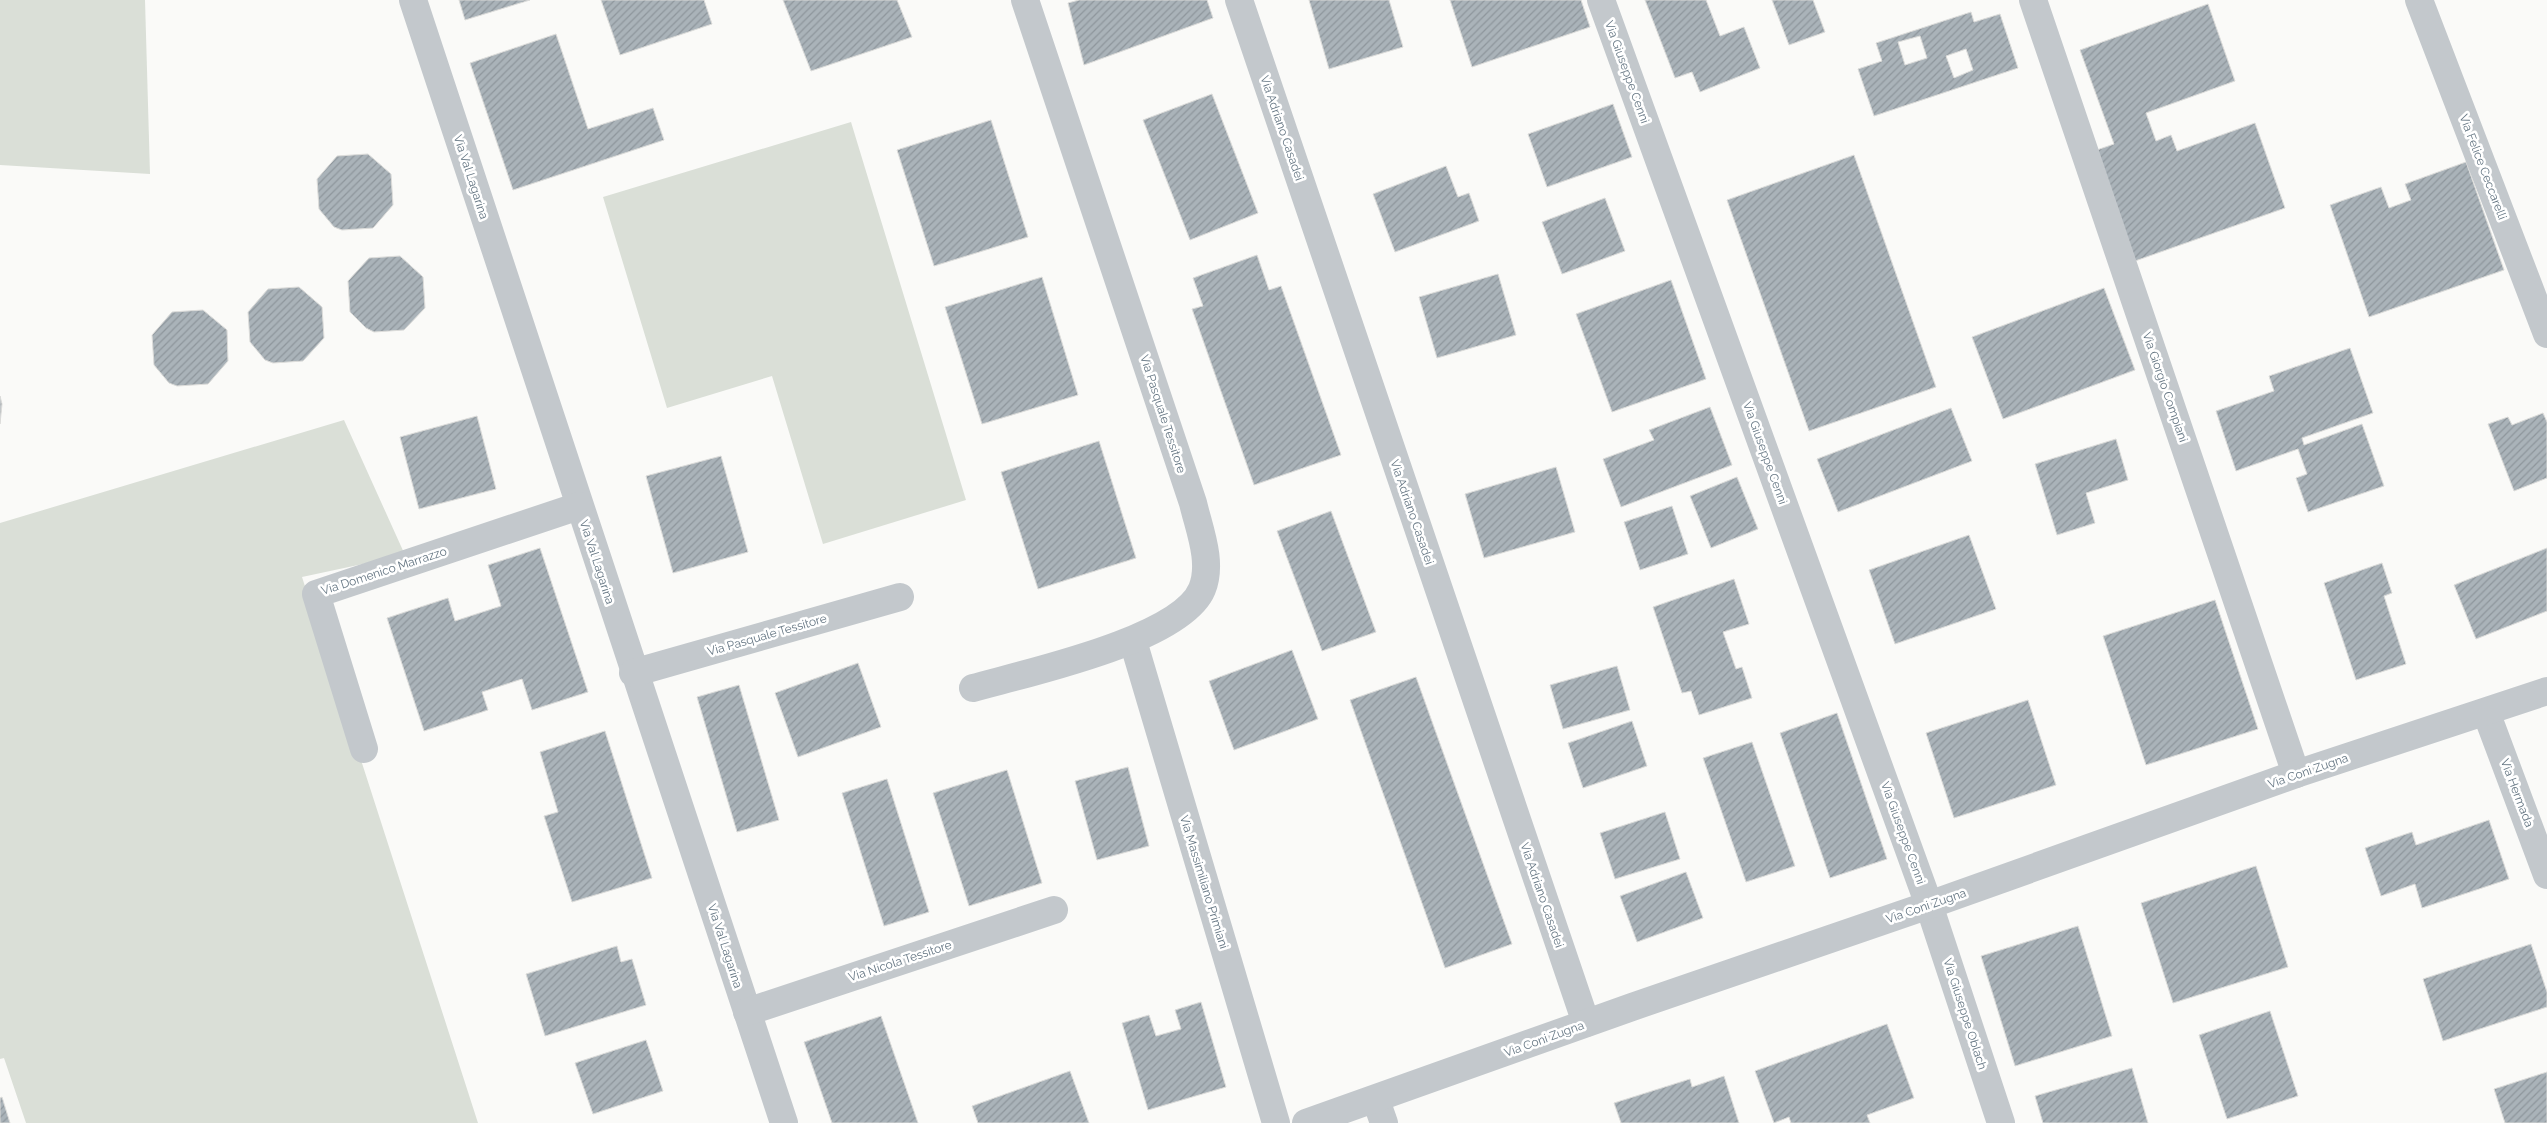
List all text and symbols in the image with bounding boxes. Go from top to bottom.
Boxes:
street label: Via Giuseppe Cenni [1602,19,1652,125]
street label: Via Adriano Casadei [1257,74,1307,182]
street label: Via Felice Ceccarelli [2456,112,2510,222]
street label: Via Val Lagarina [451,133,491,221]
street label: Via Giorgio Compiani [2140,330,2190,444]
street label: Via Pasquale Tessitore [1137,353,1189,475]
street label: Via Giuseppe Cenni [1740,400,1790,506]
street label: Via Adriano Casadei [1387,458,1437,566]
street label: Via Val Lagarina [577,518,617,606]
street label: Via Domenico Marrazzo [319,544,449,598]
street label: Via Pasquale Tessitore [706,611,828,659]
street label: Via Coni Zugna [2266,751,2350,791]
street label: Via Hermada [2498,757,2536,829]
street label: Via Giuseppe Cenni [1878,780,1928,886]
street label: Via Massimiliano Primiani [1177,814,1231,950]
street label: Via Adriano Casadei [1517,841,1567,949]
street label: Via Coni Zugna [1884,886,1968,926]
street label: Via Val Lagarina [705,902,745,990]
street label: Via Nicola Tessitore [847,938,953,984]
street label: Via Giuseppe Oblach [1940,957,1990,1071]
street label: Via Coni Zugna [1502,1018,1586,1060]

